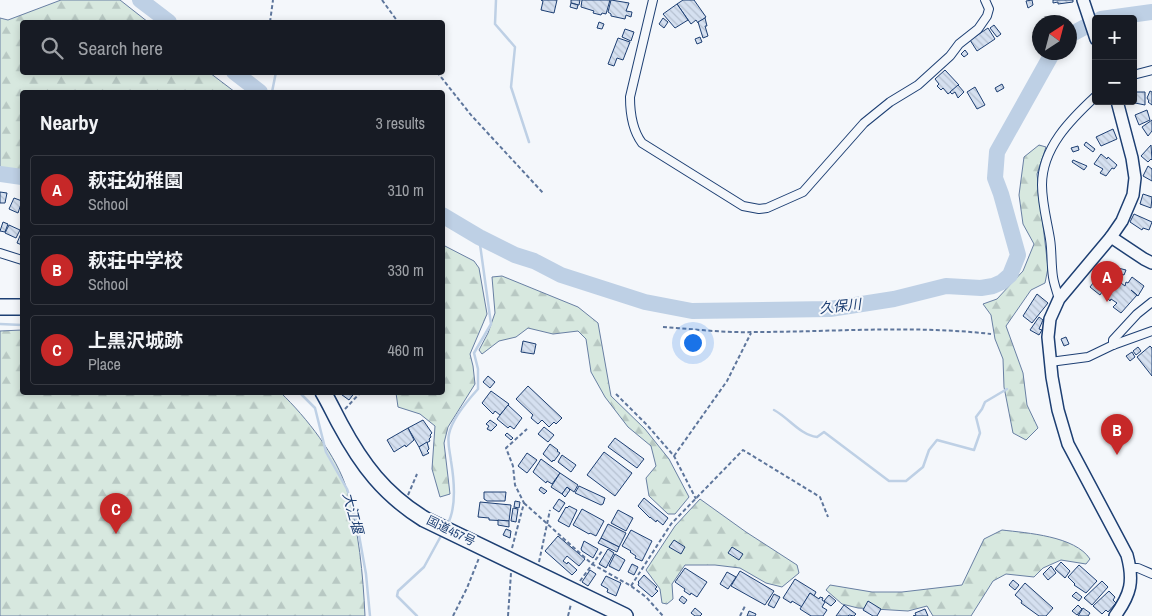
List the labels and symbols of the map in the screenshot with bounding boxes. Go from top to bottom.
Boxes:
north arrow [1032,15,1077,60]
pin: A [1091,261,1123,302]
water label: 久保川 [818,295,864,317]
your location [680,330,706,356]
pin: B [1101,414,1133,455]
water label: 大江堰 [339,490,368,539]
pin: C [100,493,132,534]
street label: 国道457号 [424,512,478,550]

